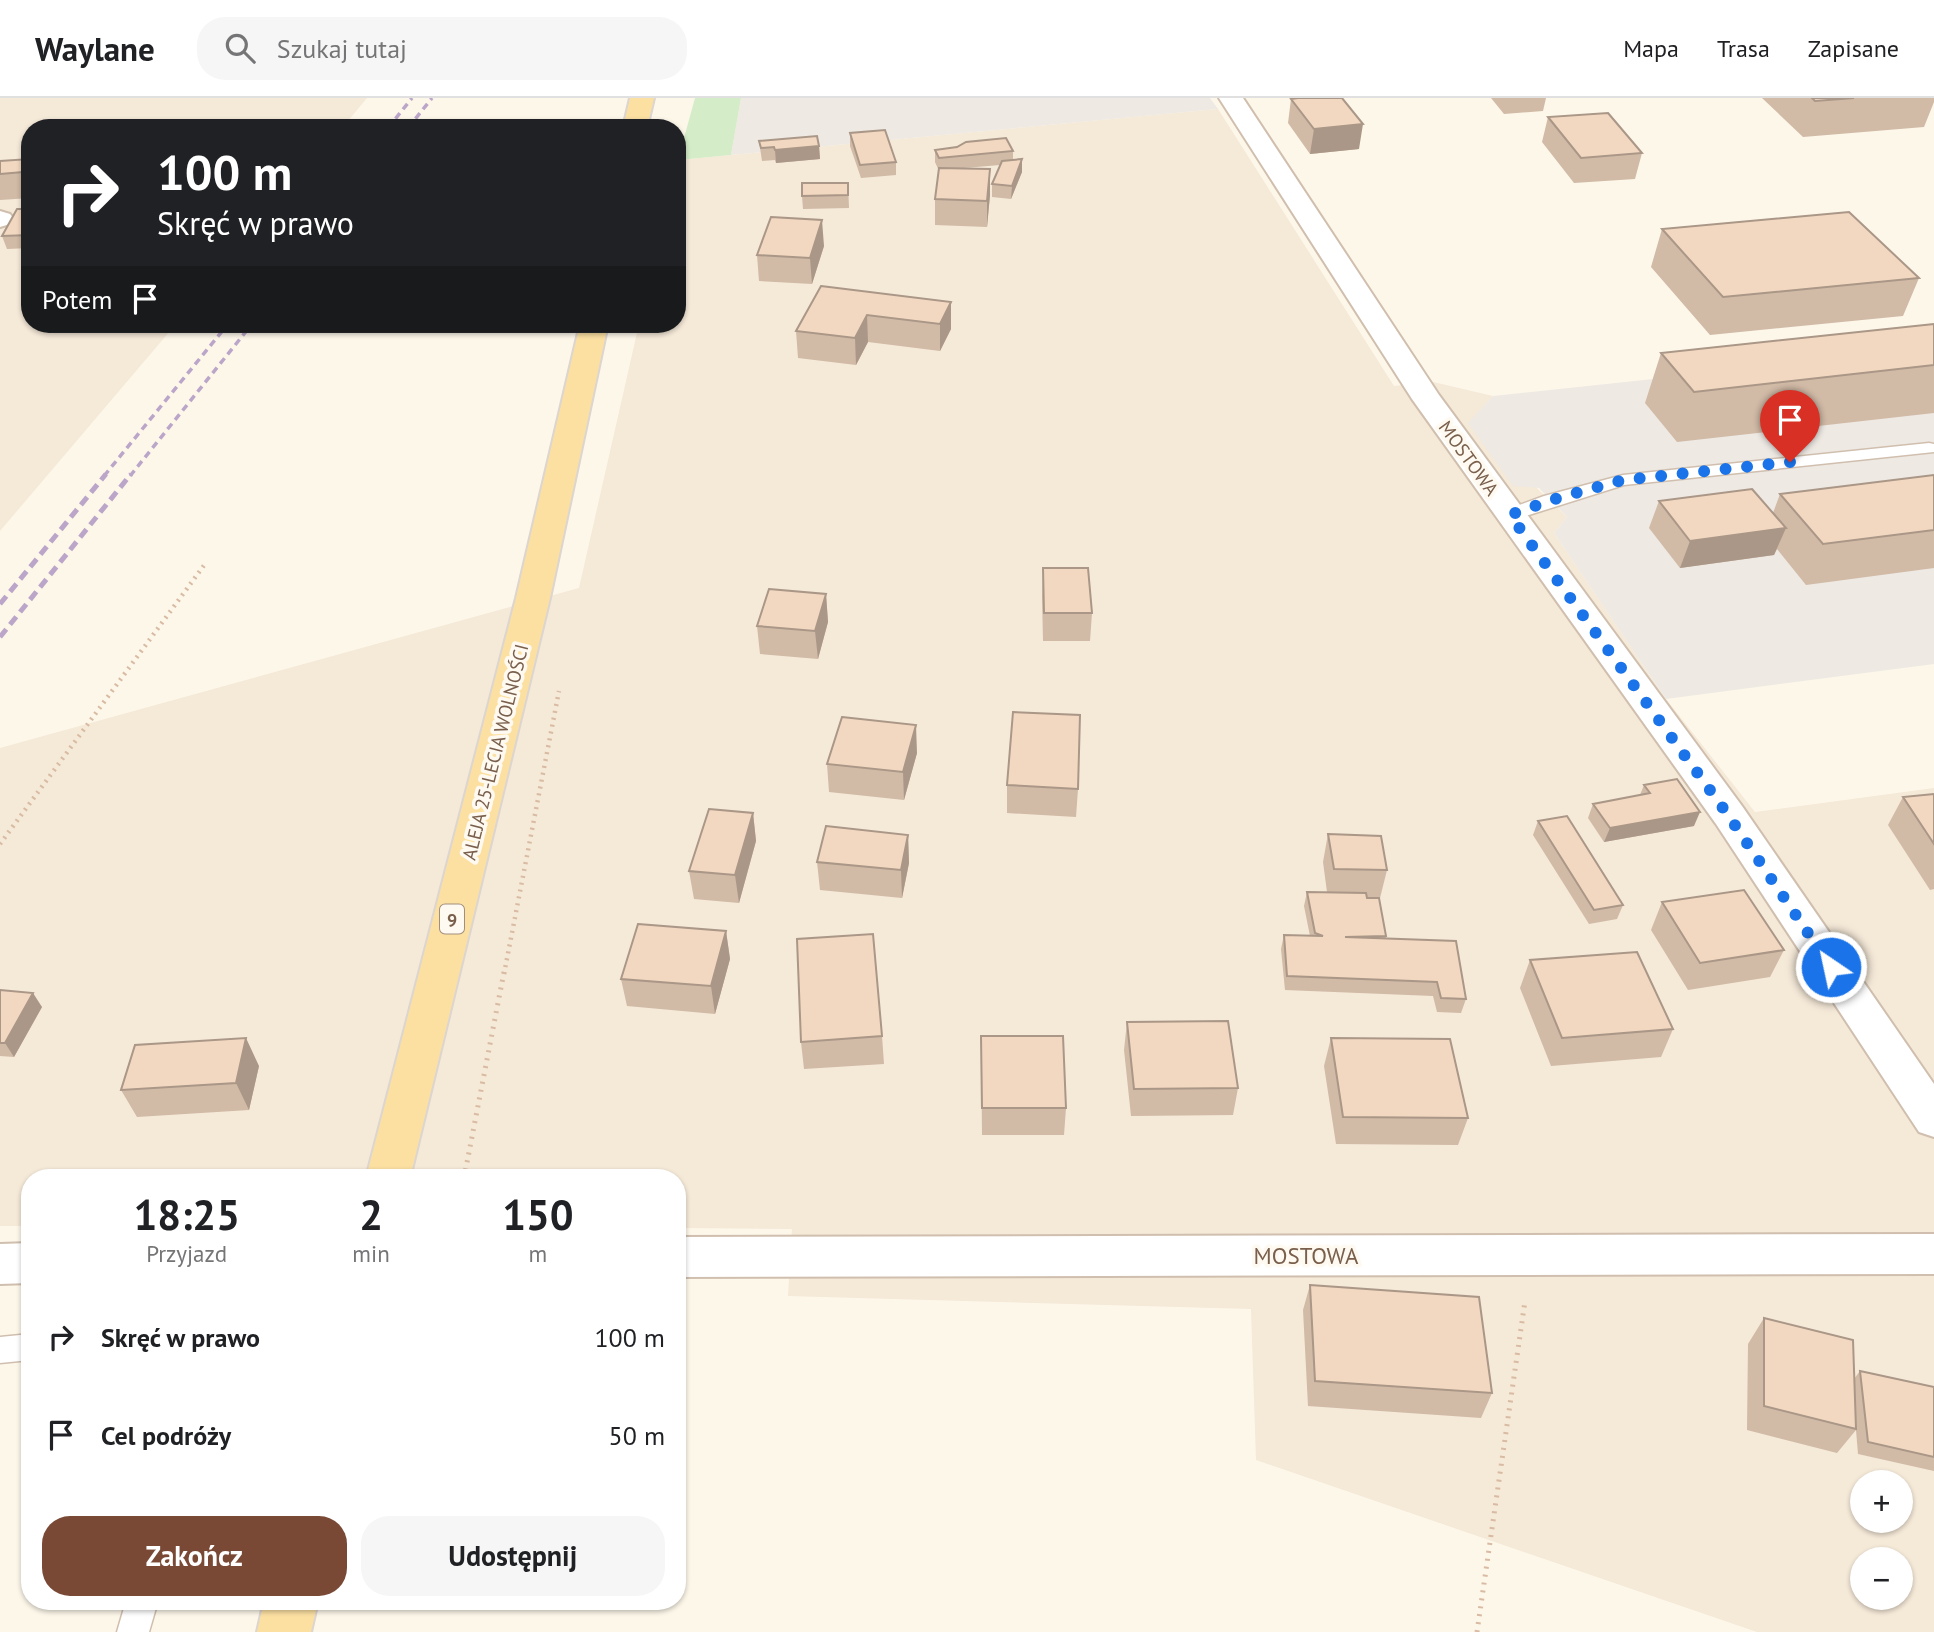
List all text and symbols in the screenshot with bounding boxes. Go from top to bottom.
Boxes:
search box [197,17,687,80]
text: Waylane [35,27,155,70]
icon: search [221,29,259,67]
text: Szukaj tutaj [277,32,407,65]
text: Mapa [1623,33,1679,64]
text: Trasa [1717,33,1770,64]
text: Zapisane [1808,33,1899,64]
text: 100 m [157,140,292,204]
icon: right [42,147,133,238]
text: Skręć w prawo [157,202,354,244]
icon: arrive [126,280,164,318]
text: Potem [42,283,112,316]
pin [1760,390,1820,462]
icon: arrive [1771,401,1809,439]
street label: MOSTOWA [1434,416,1504,500]
street label: ALEJA 25-LECIA WOLNOŚCI [457,642,533,862]
road number: 9 [440,904,464,934]
position arrow [1794,930,1868,1004]
text: 18:25 [133,1187,240,1242]
text: 2 [359,1187,383,1242]
text: 150 [502,1187,574,1242]
text: Przyjazd [146,1239,227,1268]
text: min [352,1239,390,1268]
text: m [529,1239,547,1268]
street label: MOSTOWA [1254,1241,1359,1270]
icon: right [42,1318,80,1356]
text: Skręć w prawo [101,1321,260,1354]
text: 100 m [594,1321,665,1354]
icon: arrive [42,1416,80,1454]
text: Cel podróży [101,1419,231,1452]
text: 50 m [609,1419,665,1452]
map controls [1850,1470,1913,1610]
button: + [1850,1470,1913,1533]
button: Zakończ [42,1516,347,1596]
button: Udostępnij [361,1516,665,1596]
button: − [1850,1547,1913,1610]

